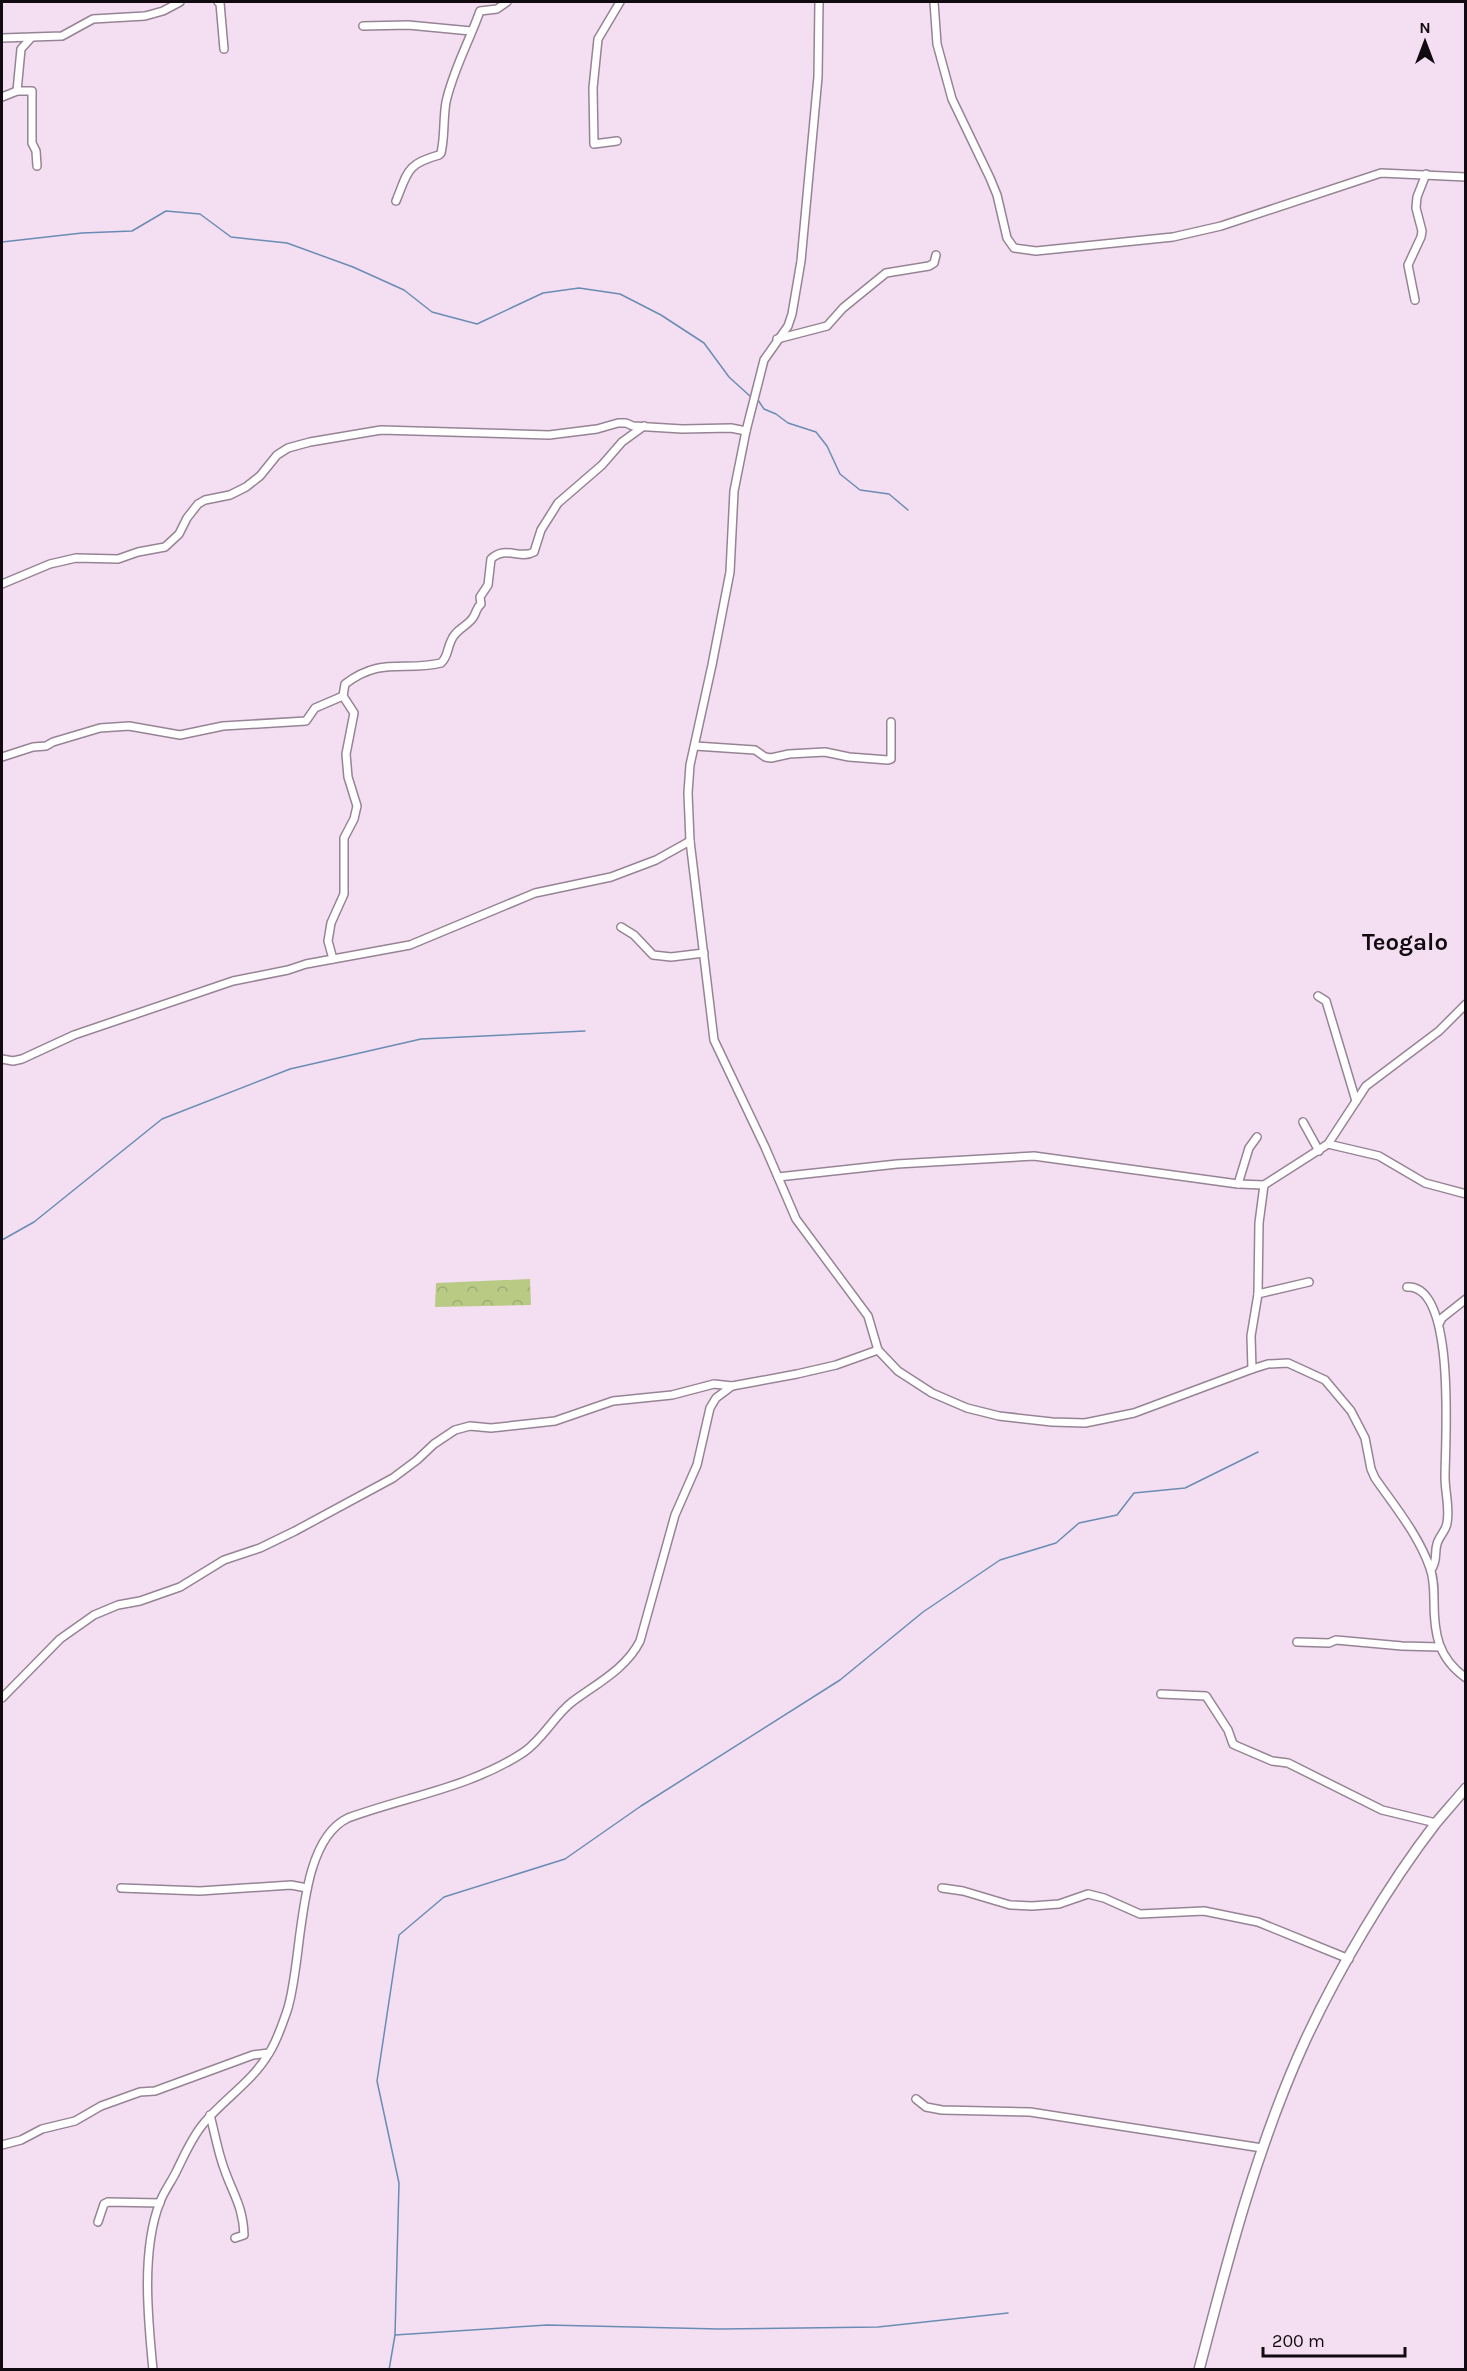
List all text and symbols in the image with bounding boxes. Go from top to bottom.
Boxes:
north arrow [1395,12,1455,72]
text: N [1419,18,1431,37]
district label: Teogalo [1362,928,1448,956]
scale bar [1263,2320,1406,2358]
text: 200 m [1272,2330,1325,2352]

